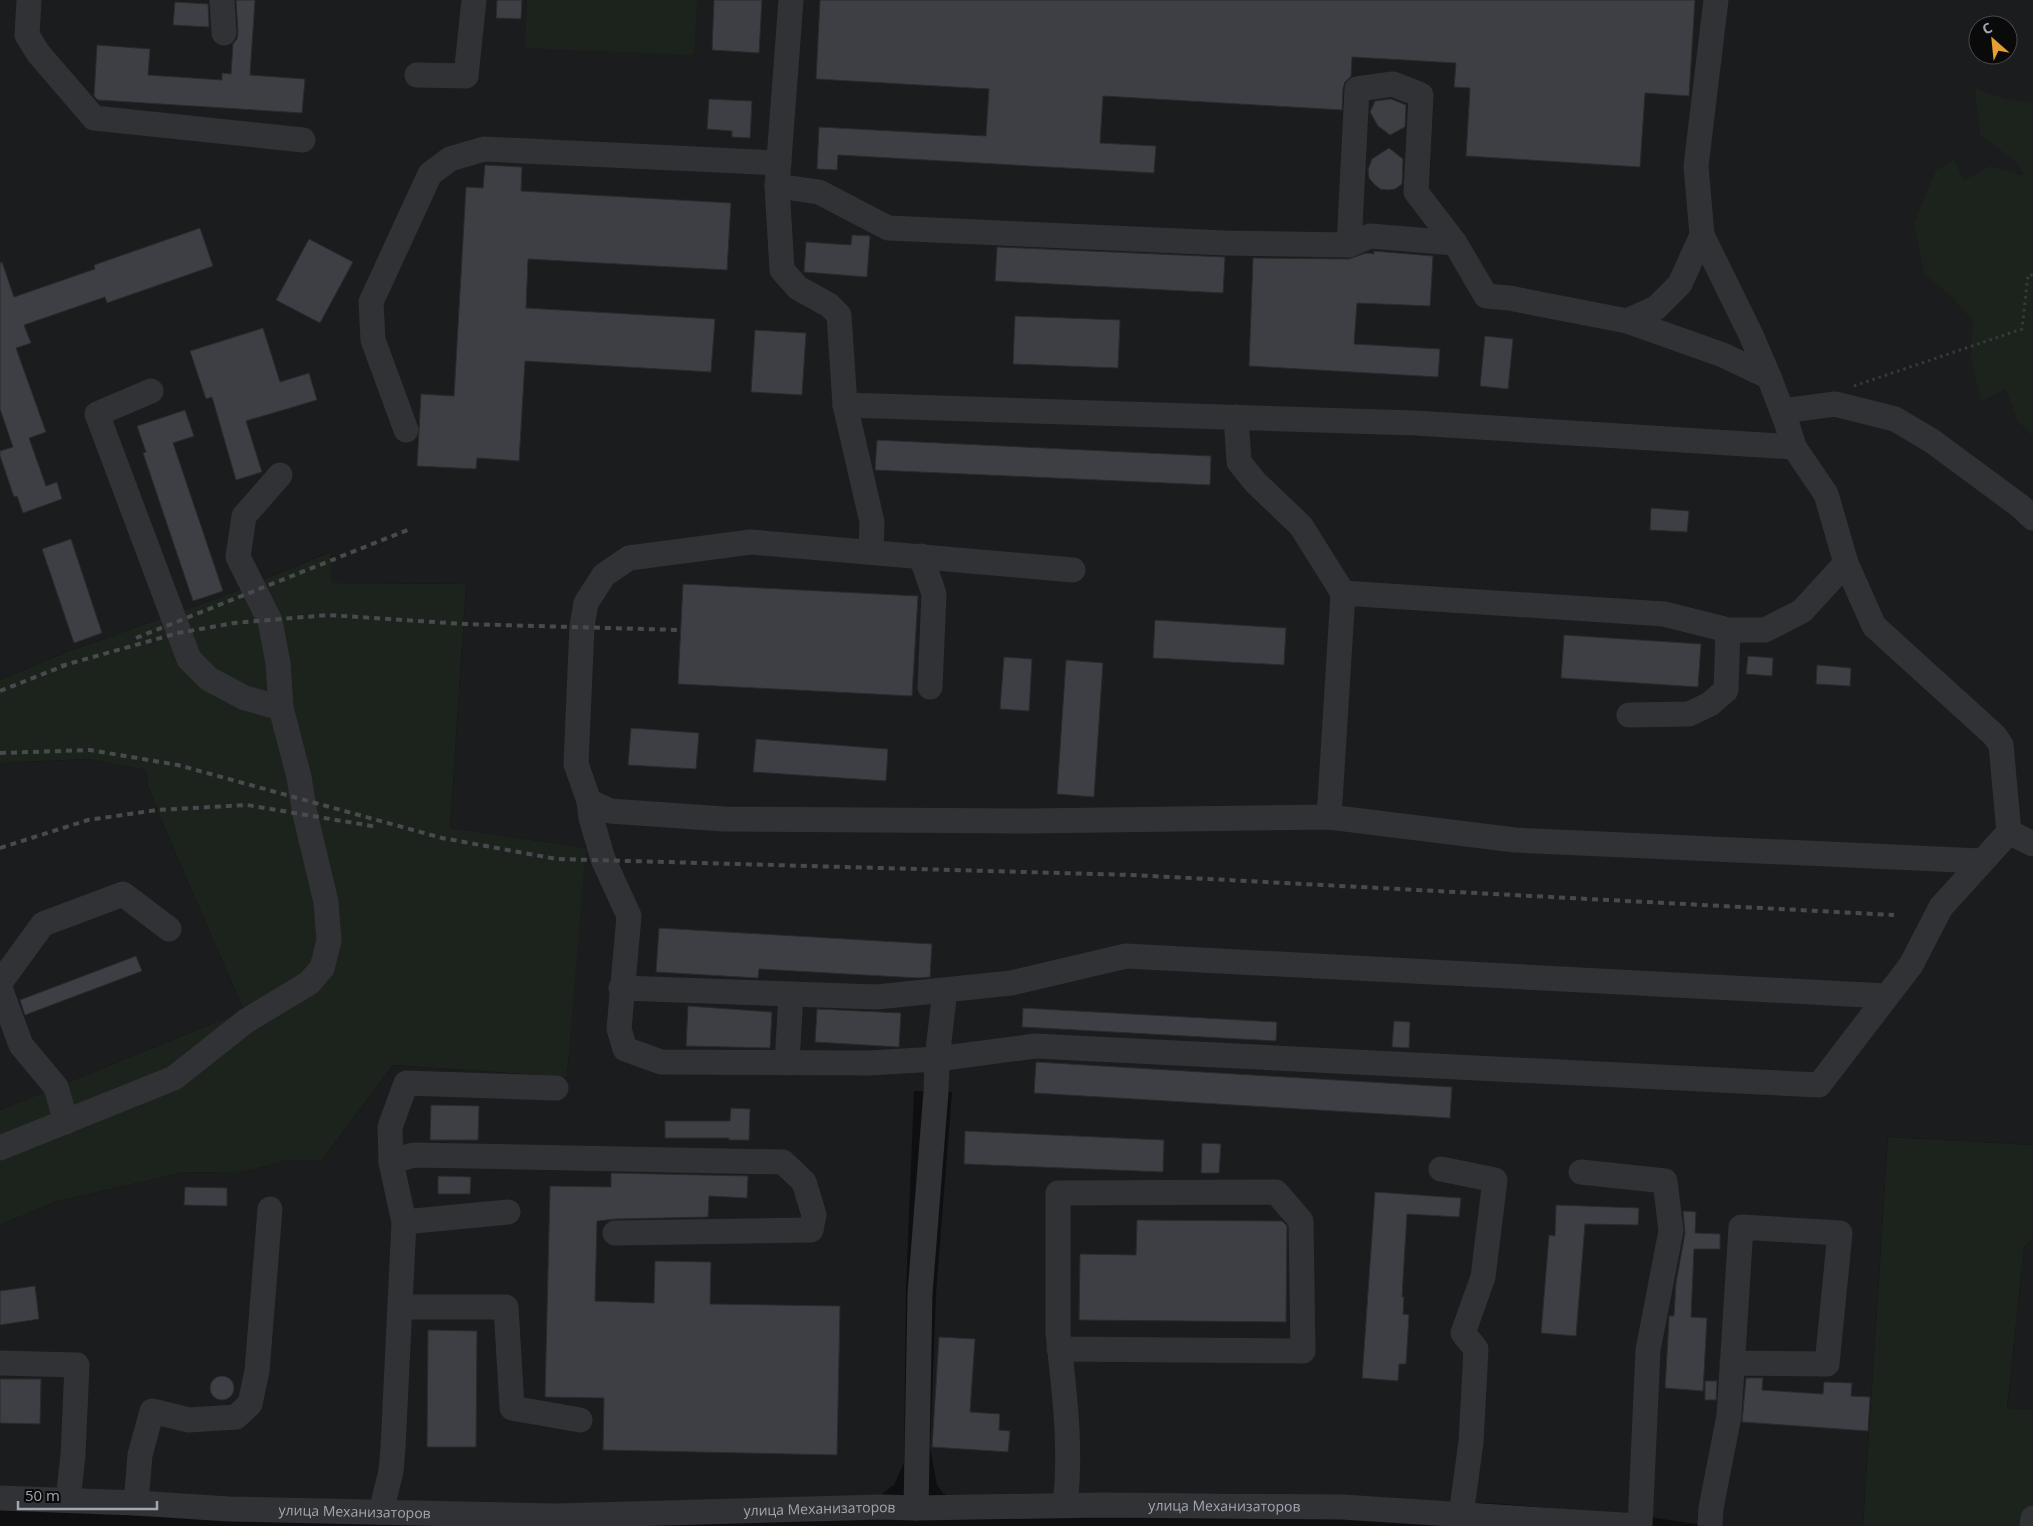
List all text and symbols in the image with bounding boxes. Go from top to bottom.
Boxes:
north arrow [1968,15,2018,65]
text: С [1979,17,1995,38]
scale bar [18,1478,156,1510]
text: 50 m [25,1485,60,1505]
street label: улица Механизаторов [1148,1495,1301,1516]
street label: улица Механизаторов [743,1497,896,1520]
street label: улица Механизаторов [278,1500,431,1522]

